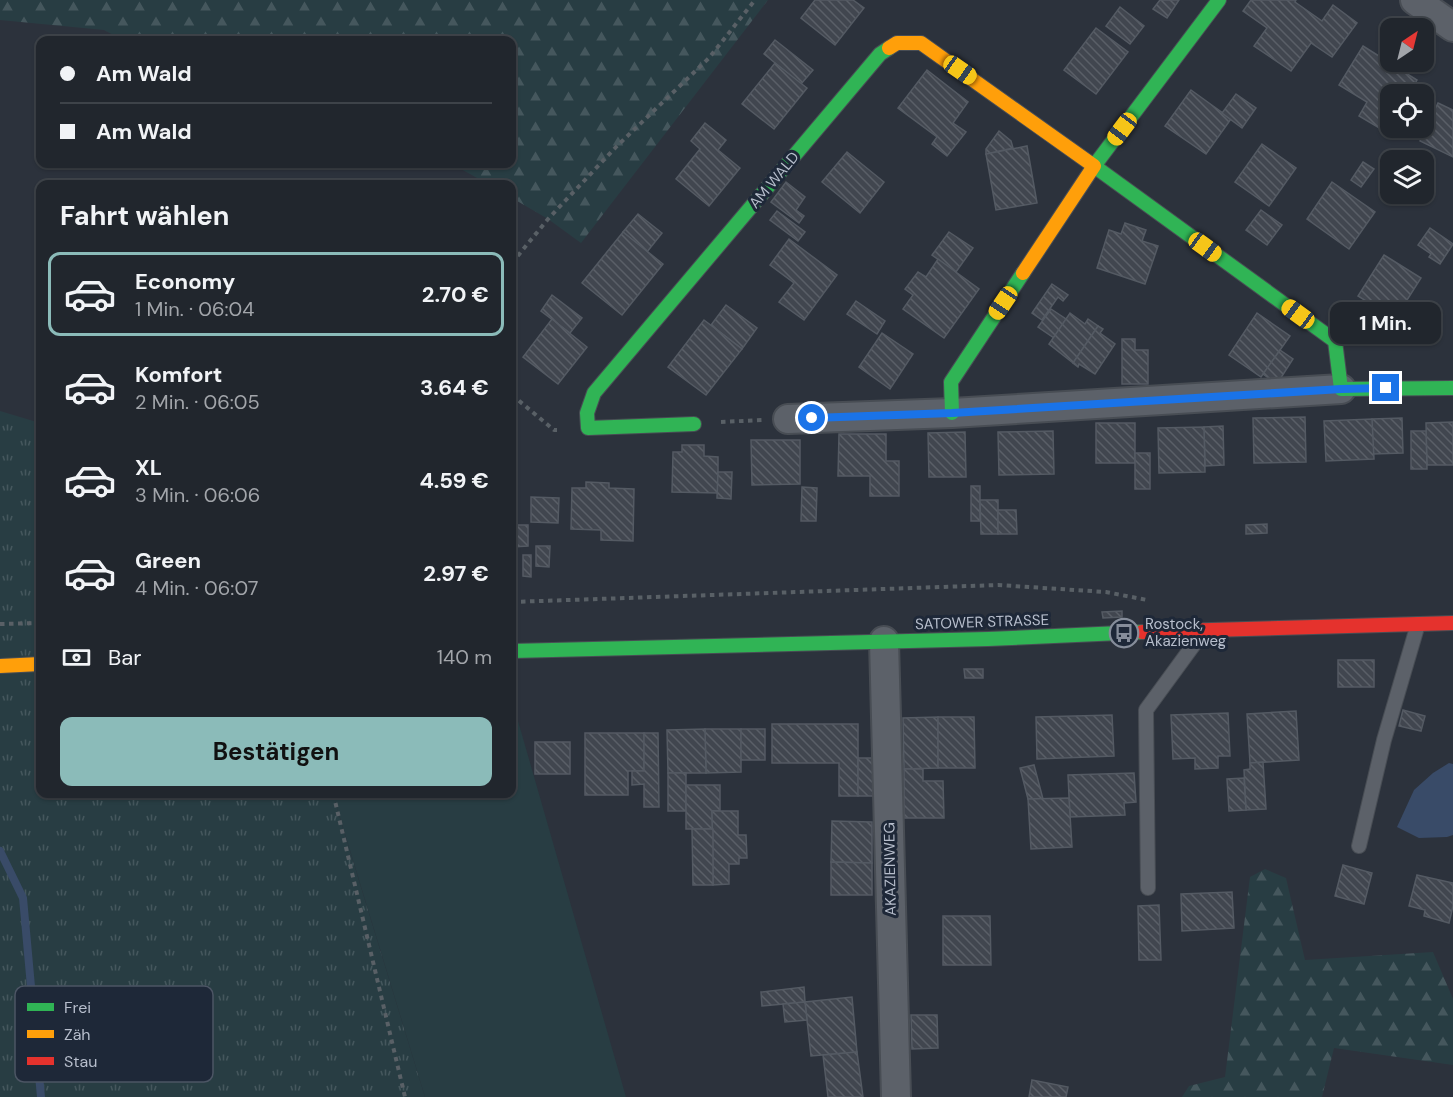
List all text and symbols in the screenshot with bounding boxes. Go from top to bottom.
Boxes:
north arrow [1380,18,1434,72]
map controls [1380,18,1434,204]
car [940,52,980,88]
text: Am Wald [96,59,192,88]
button: locate [1380,84,1434,138]
car [1104,109,1140,149]
text: Am Wald [96,117,192,146]
street label: AM WALD [744,147,804,213]
button: layers [1380,150,1434,204]
text: Fahrt wählen [60,198,230,233]
car [1185,229,1225,265]
icon: car [63,267,117,321]
text: Economy [135,267,235,296]
text: 2.70 € [422,280,489,309]
car [985,283,1021,323]
text: 1 Min. · 06:04 [135,296,254,322]
car [1278,296,1318,332]
callout: 1 Min. [1330,301,1442,343]
text: 1 Min. [1359,310,1412,336]
icon: car [63,360,117,414]
text: Komfort [135,360,222,389]
text: 3.64 € [420,373,489,402]
route end [1372,374,1399,401]
text: 2 Min. · 06:05 [135,389,260,415]
route start [798,404,825,431]
icon: car [63,453,117,507]
text: XL [135,453,162,482]
text: 4.59 € [419,466,489,495]
text: 3 Min. · 06:06 [135,482,260,508]
icon: car [63,546,117,600]
text: Green [135,546,201,575]
text: 2.97 € [423,559,489,588]
text: 4 Min. · 06:07 [135,575,258,601]
street label: SATOWER STRASSE [915,610,1049,634]
place label: Rostock, Akazienweg [1145,614,1226,651]
bus stop icon: Rostock, Akazienweg [1108,617,1140,649]
icon: cash [60,641,93,674]
text: Bar [108,643,141,672]
text: 140 m [437,644,492,670]
button: Bestätigen [60,717,492,786]
street label: AKAZIENWEG [879,822,901,916]
legend [15,986,213,1082]
text: Frei [64,997,91,1018]
text: Zäh [64,1024,91,1045]
text: Stau [64,1051,97,1072]

